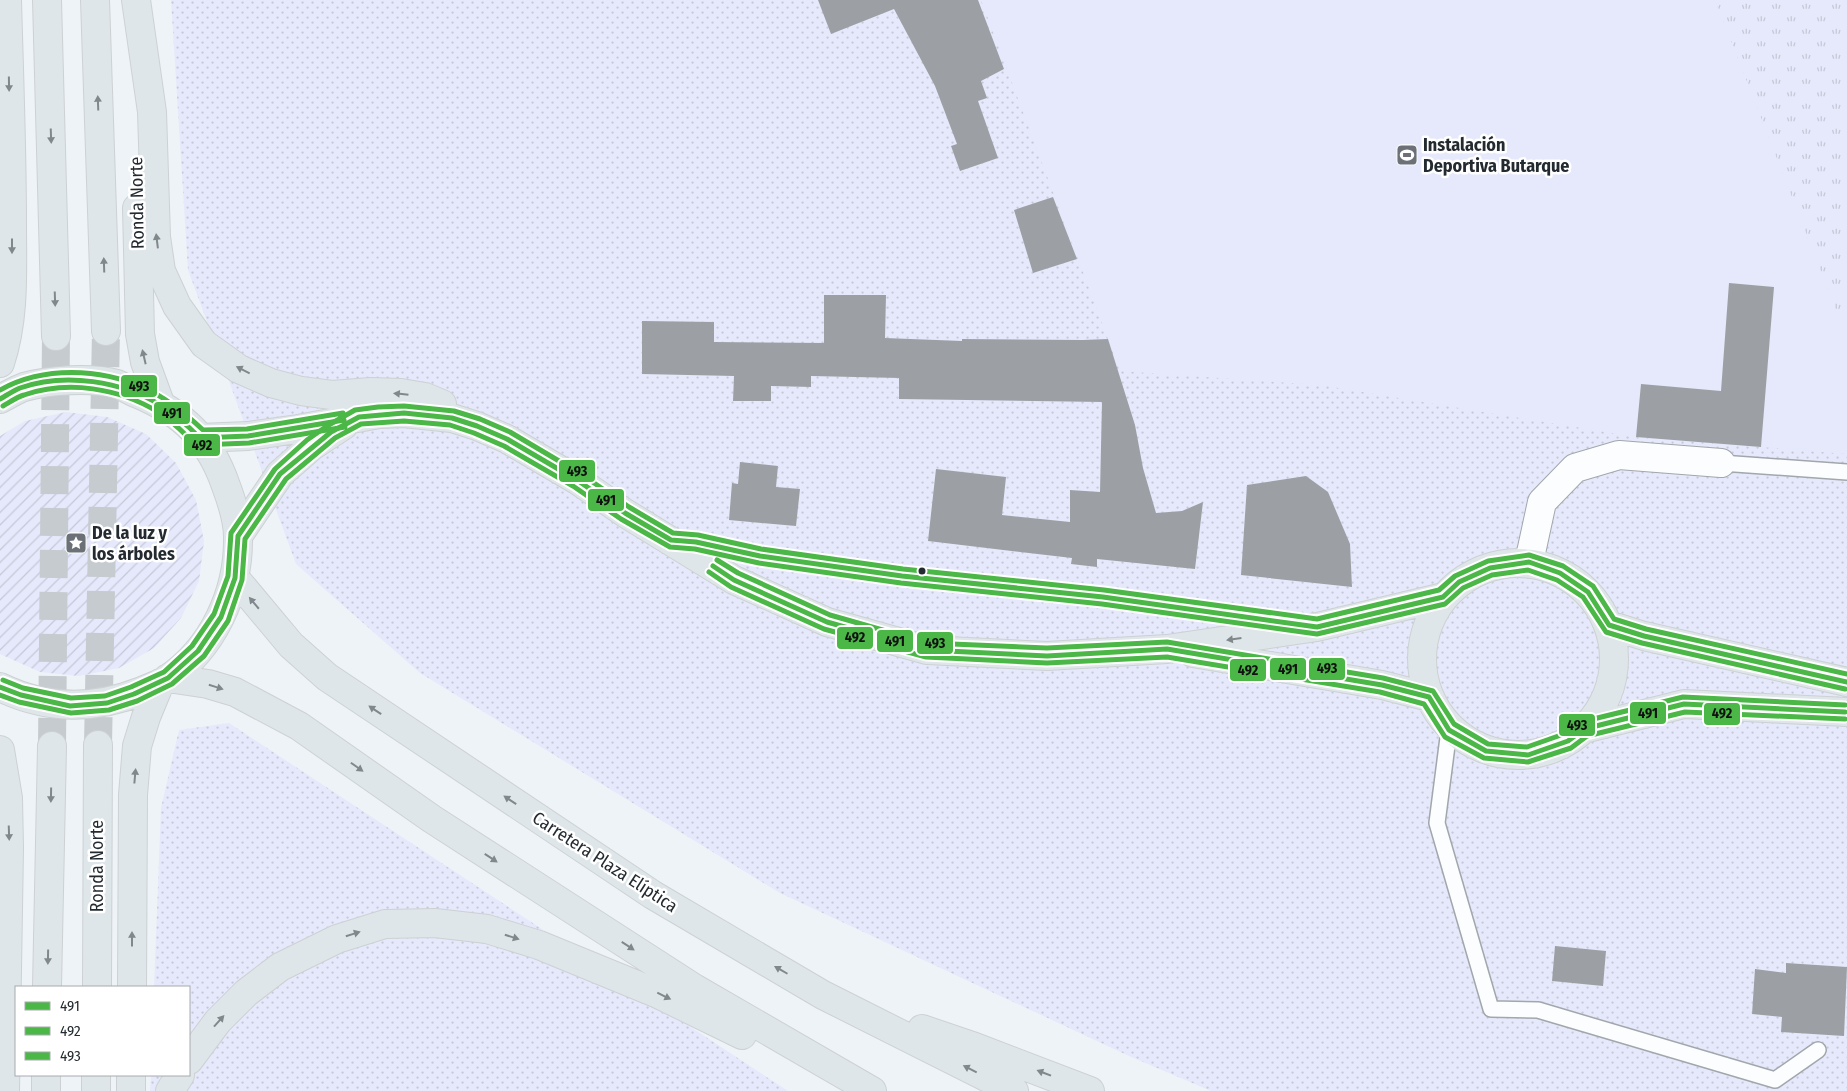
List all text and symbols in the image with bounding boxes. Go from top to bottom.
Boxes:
one-way arrow [5,76,13,92]
one-way arrow [94,95,102,111]
one-way arrow [47,128,55,144]
place label: Instalación Deportiva Butarque [1423,134,1569,177]
sports icon: Instalación Deportiva Butarque [1395,143,1419,167]
street label: Ronda Norte [125,157,149,249]
one-way arrow [153,233,161,249]
one-way arrow [8,238,16,254]
one-way arrow [100,257,108,273]
one-way arrow [51,291,59,307]
one-way arrow [140,349,148,365]
one-way arrow [236,366,250,374]
line badge: 493 [120,374,158,398]
text: 493 [129,378,150,395]
one-way arrow [393,390,409,398]
line badge: 491 [153,401,191,425]
text: 491 [162,405,182,422]
line badge: 492 [183,433,221,457]
text: 492 [192,437,213,454]
line badge: 493 [558,459,596,483]
text: 493 [567,463,588,480]
line badge: 491 [587,488,625,512]
text: 491 [596,492,616,509]
place label: De la luz y los árboles [92,522,175,565]
place icon: De la luz y los árboles [64,531,88,555]
unlabelled marker [917,566,927,576]
one-way arrow [249,596,260,609]
line badge: 492 [836,626,874,650]
text: 492 [845,629,866,646]
line badge: 491 [876,629,914,653]
line badge: 493 [916,631,954,655]
text: 491 [885,633,905,650]
text: 493 [925,635,946,652]
one-way arrow [1225,635,1241,643]
line badge: 491 [1269,657,1307,681]
line badge: 493 [1308,657,1346,681]
line badge: 492 [1229,658,1267,682]
text: 493 [1317,660,1338,677]
text: 491 [1278,661,1298,678]
text: 492 [1238,662,1259,679]
one-way arrow [209,683,224,691]
line badge: 491 [1629,701,1667,725]
line badge: 492 [1703,702,1741,726]
one-way arrow [368,705,382,714]
text: 491 [1638,705,1658,722]
text: 492 [1712,705,1733,722]
line badge: 493 [1558,713,1596,737]
text: 493 [1567,717,1588,734]
one-way arrow [350,762,364,772]
one-way arrow [131,768,139,784]
one-way arrow [47,787,55,803]
one-way arrow [504,795,517,805]
street label: Carretera Plaza Elíptica [528,807,682,917]
street label: Ronda Norte [86,820,108,912]
one-way arrow [5,825,13,841]
one-way arrow [485,853,498,862]
one-way arrow [346,929,361,937]
one-way arrow [128,930,136,946]
one-way arrow [505,934,520,942]
one-way arrow [621,941,635,950]
one-way arrow [44,949,52,965]
one-way arrow [775,966,788,975]
legend [15,986,190,1076]
one-way arrow [656,992,671,1001]
text: 491 [60,997,80,1015]
one-way arrow [213,1016,225,1028]
text: 492 [60,1022,81,1040]
text: 493 [60,1047,81,1065]
one-way arrow [963,1065,978,1073]
one-way arrow [1037,1069,1051,1077]

